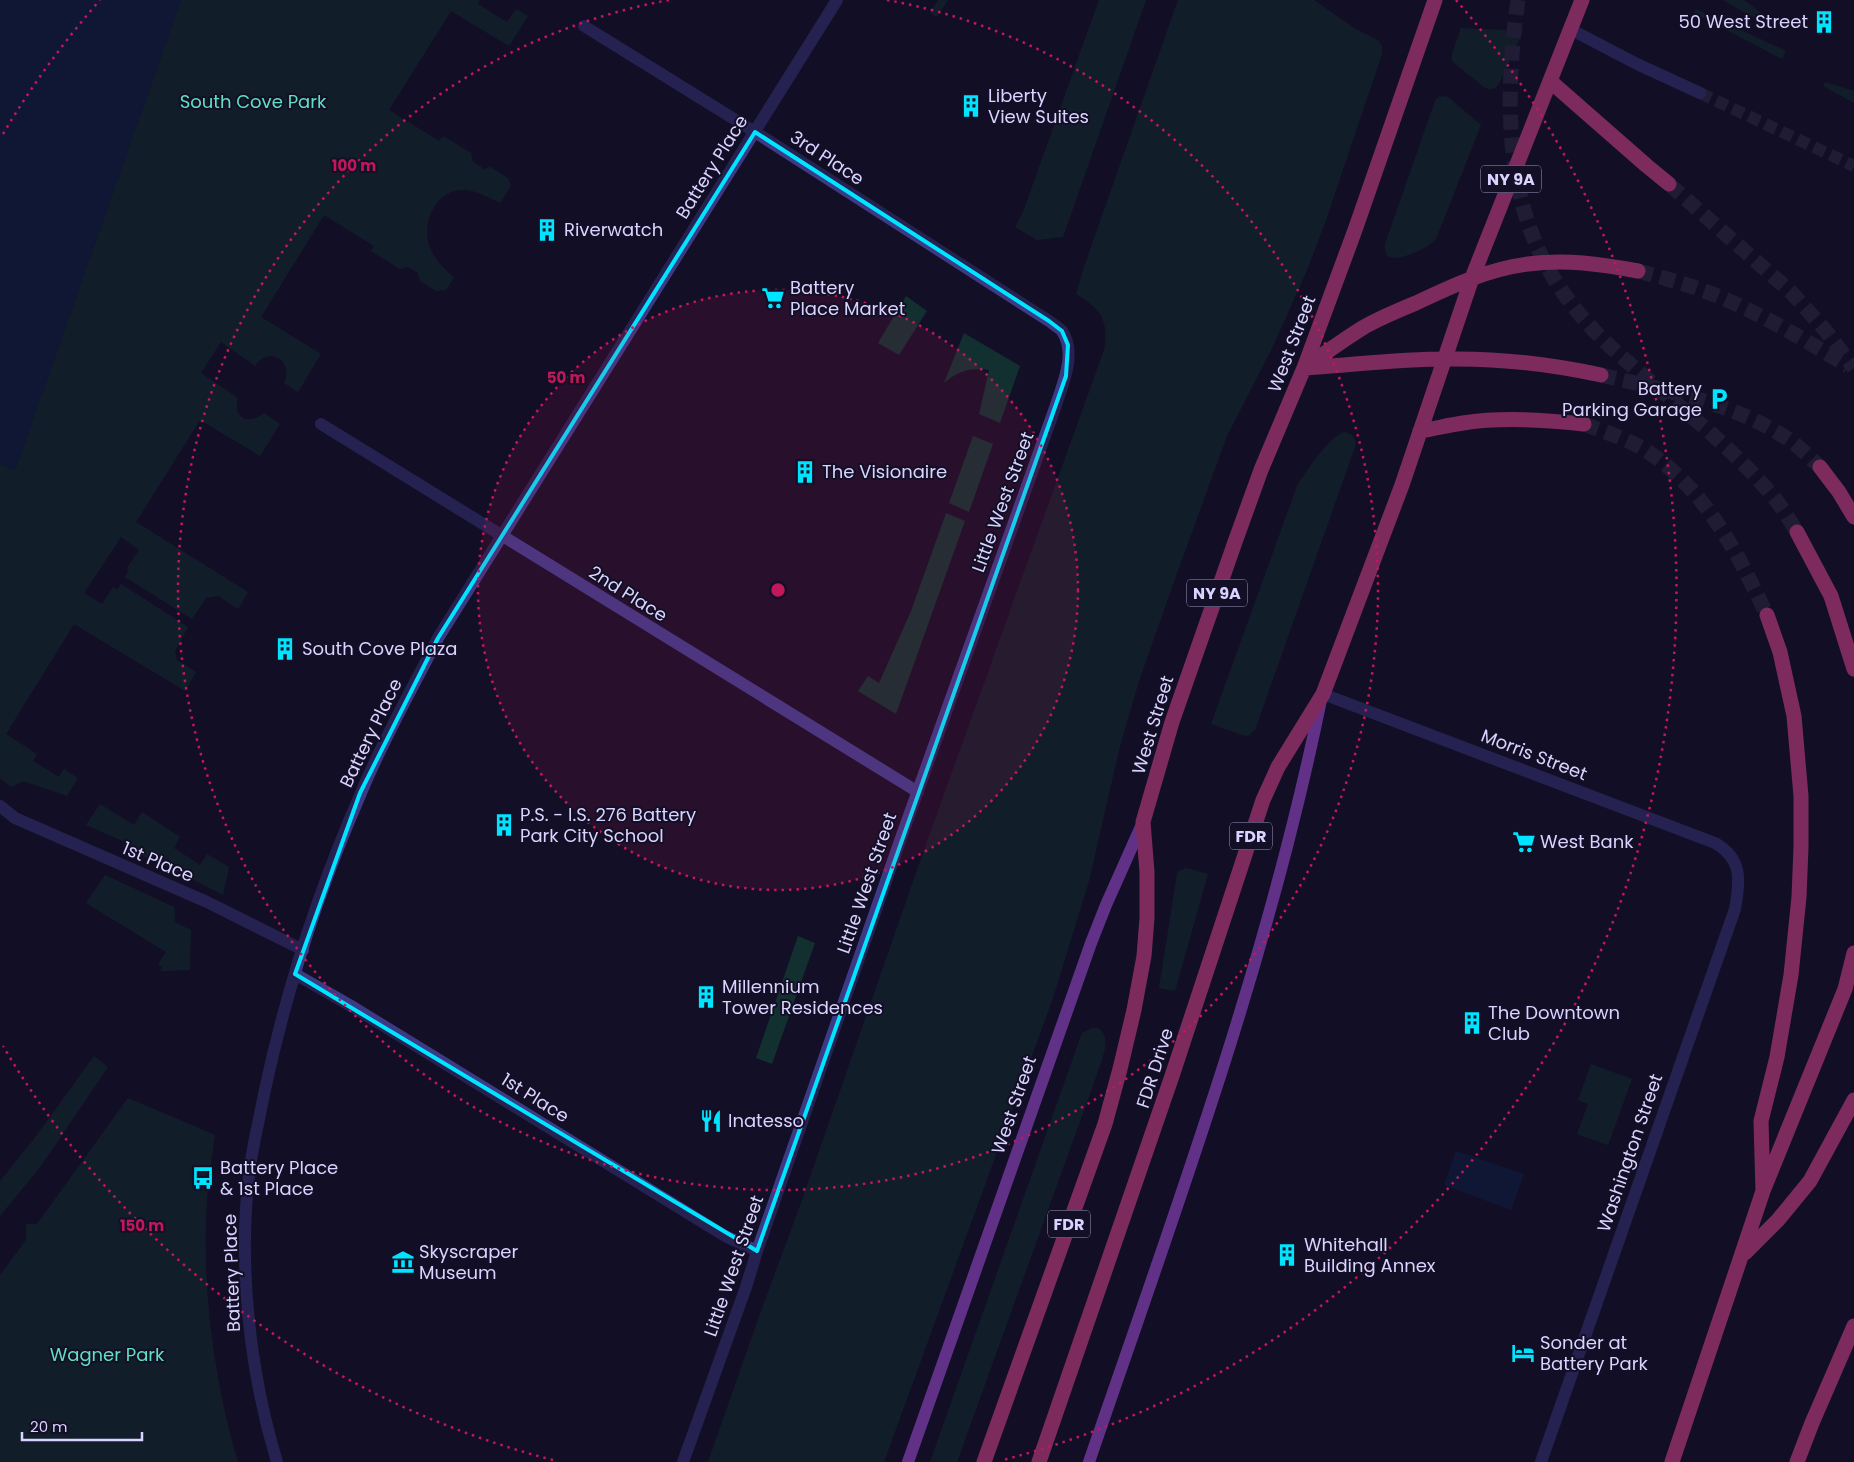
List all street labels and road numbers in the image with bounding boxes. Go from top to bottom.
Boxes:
street label: Battery Place [670,110,754,223]
street label: 3rd Place [785,124,869,191]
road number: NY 9A [1481,165,1541,192]
street label: West Street [1262,292,1322,396]
street label: Little West Street [965,428,1040,576]
street label: 2nd Place [584,560,672,627]
road number: NY 9A [1187,580,1247,606]
street label: West Street [1126,672,1179,777]
street label: Battery Place [333,674,408,791]
street label: Morris Street [1478,723,1591,786]
street label: Little West Street [831,809,902,957]
road number: FDR [1230,822,1272,849]
street label: 1st Place [119,835,198,888]
street label: FDR Drive [1130,1025,1179,1111]
street label: West Street [985,1052,1042,1157]
street label: 1st Place [497,1067,574,1128]
street label: Washington Street [1591,1070,1668,1235]
street label: Little West Street [698,1192,769,1340]
road number: FDR [1048,1210,1090,1238]
street label: Battery Place [217,1214,246,1333]

